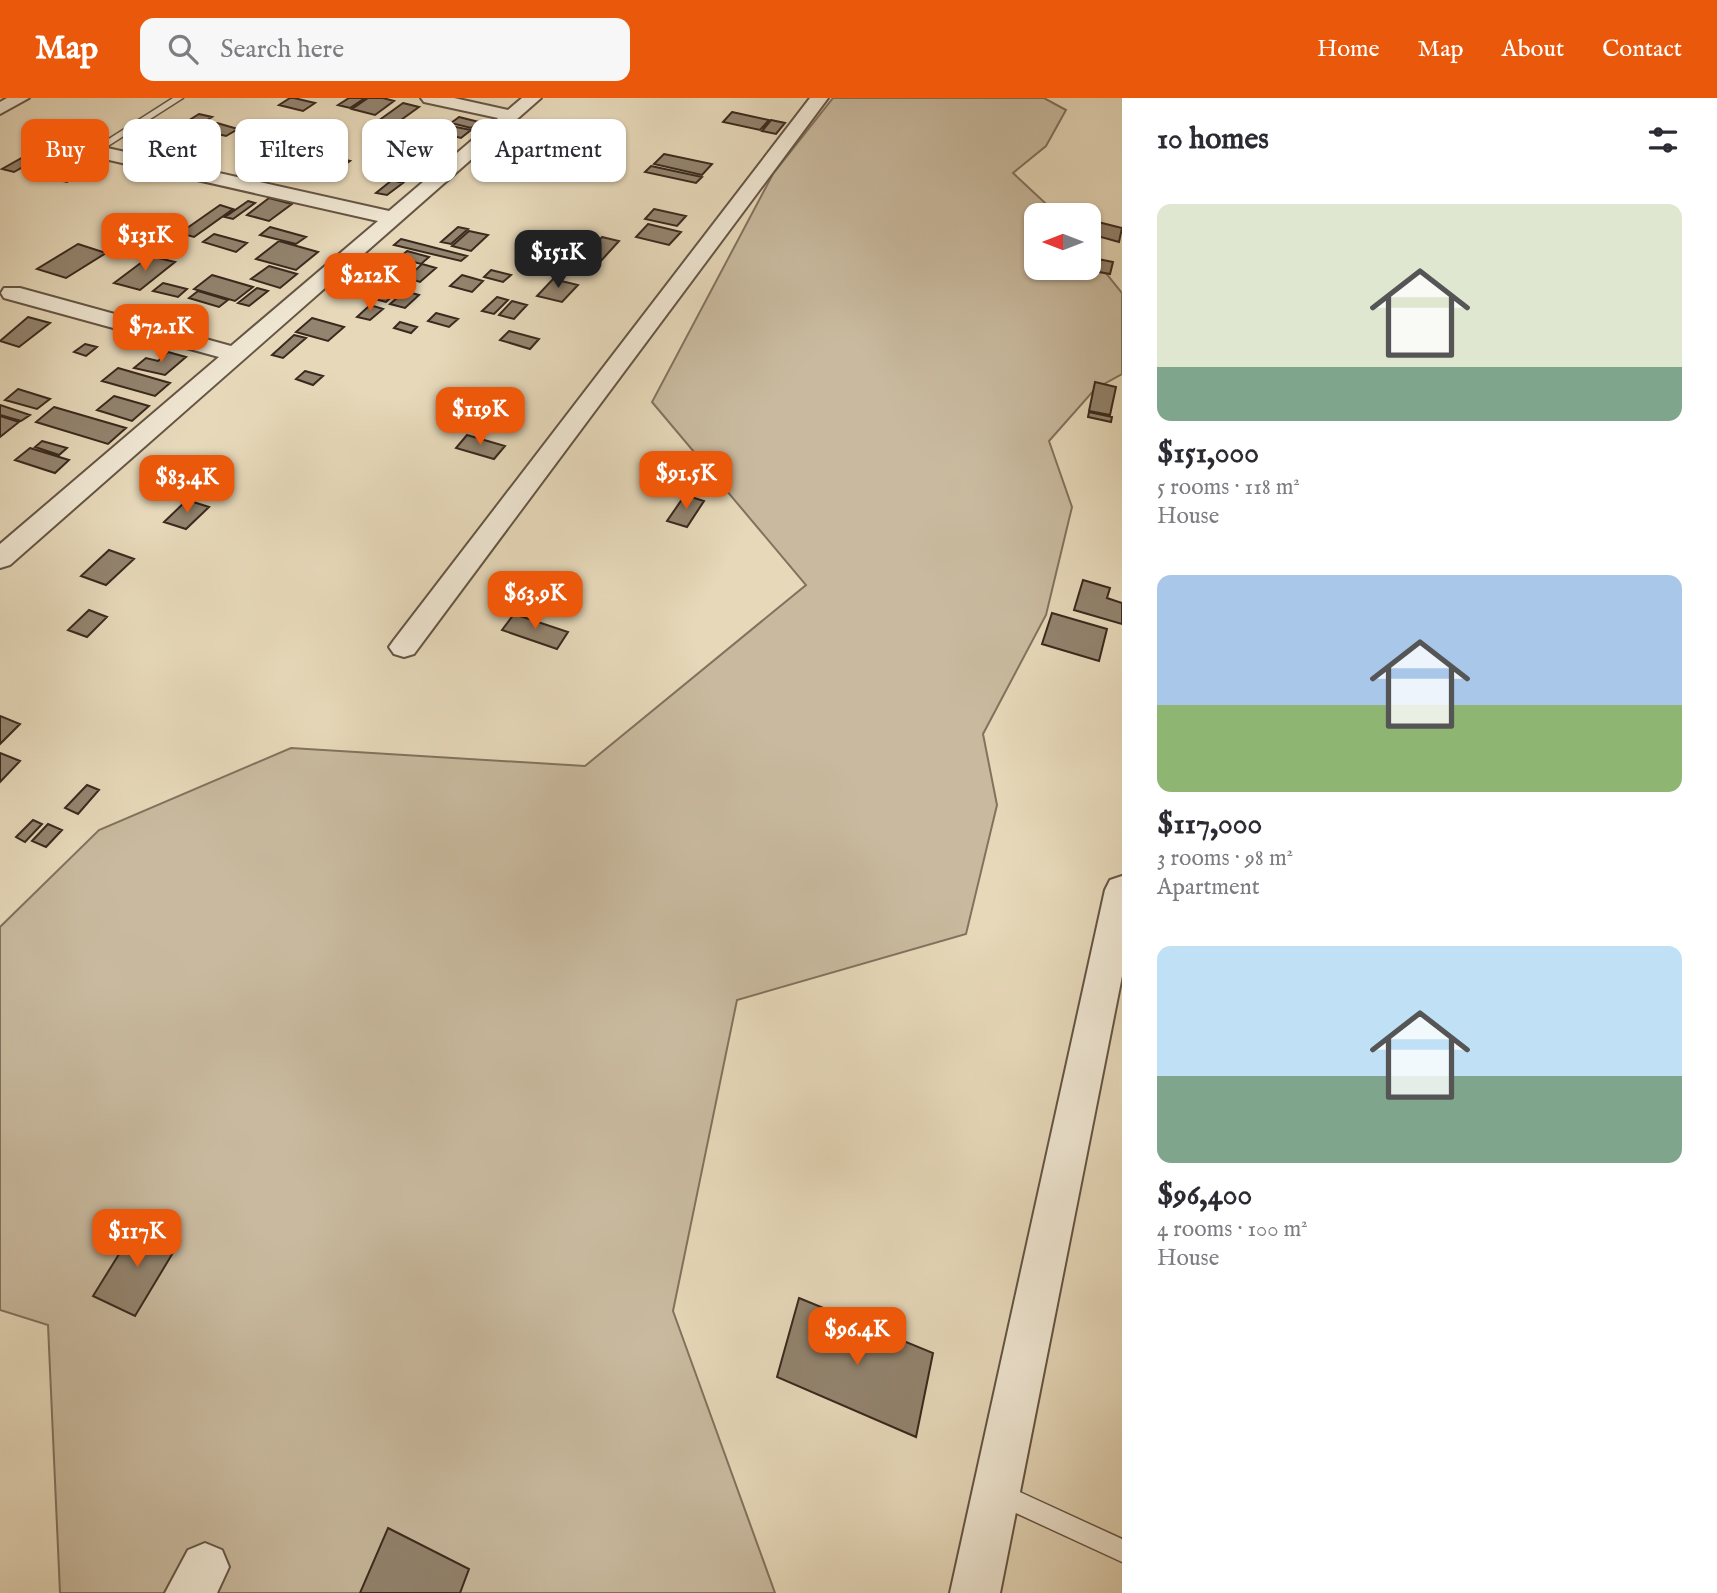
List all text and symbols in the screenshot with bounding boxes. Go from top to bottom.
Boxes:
search box [140,18,630,81]
text: Map [35,28,98,70]
icon: search [164,30,202,68]
text: Search here [220,33,344,66]
text: Home [1317,34,1380,65]
text: Map [1418,34,1464,65]
text: About [1502,34,1564,65]
text: Contact [1602,34,1682,65]
chip: Buy [21,119,109,182]
chip: Rent [123,119,221,182]
chip: Filters [235,119,348,182]
chip: New [362,119,457,182]
chip: Apartment [471,119,626,182]
text: 10 homes [1157,121,1269,159]
icon: filters [1644,121,1682,159]
north arrow [1024,203,1101,280]
map controls [1024,203,1101,280]
pin: $131K [96,214,194,273]
text: $131K [117,221,173,250]
pin: $151K [509,230,607,290]
text: $151K [531,238,585,267]
icon: home [1357,250,1483,376]
pin: $212K [321,254,419,313]
text: $212K [340,261,400,290]
pin: $72.1K [104,304,218,364]
text: $72.1K [129,312,193,341]
pin: $119K [431,388,529,447]
text: $119K [452,395,508,424]
text: $151,000 [1157,435,1259,473]
pin: $91.5K [629,452,743,511]
pin: $83.4K [130,456,244,515]
text: $91.5K [655,459,717,488]
text: $83.4K [155,463,219,492]
text: 5 rooms · 118 m² [1157,473,1300,502]
text: House [1157,502,1219,531]
pin: $63.9K [478,572,592,631]
text: $63.9K [504,579,566,608]
icon: home [1357,621,1483,747]
text: $117,000 [1157,806,1262,844]
text: 3 rooms · 98 m² [1157,844,1293,873]
text: Apartment [1157,873,1260,902]
icon: home [1357,992,1483,1118]
text: $96,400 [1157,1177,1252,1215]
pin: $117K [88,1210,186,1269]
text: 4 rooms · 100 m² [1157,1215,1308,1244]
text: $117K [108,1217,166,1246]
text: House [1157,1244,1219,1273]
pin: $96.4K [800,1308,914,1367]
text: $96.4K [824,1315,890,1344]

